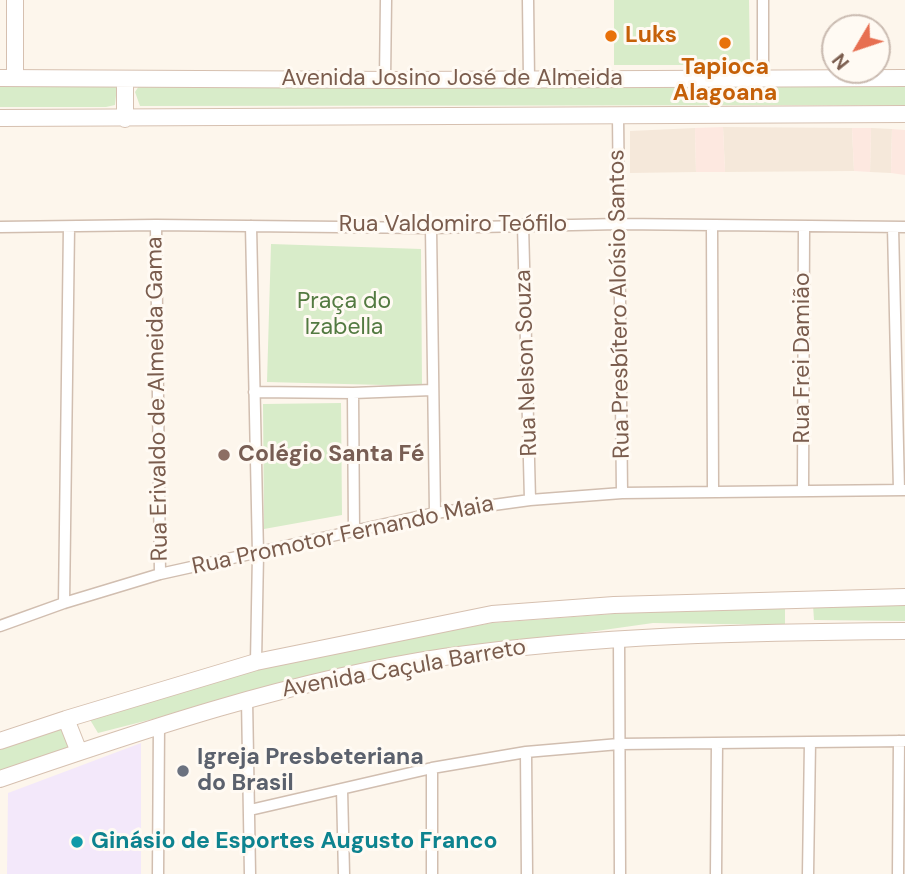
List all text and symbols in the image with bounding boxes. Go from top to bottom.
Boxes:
north arrow [821,14,891,84]
place label: Luks [625,22,677,50]
marker: Luks [603,28,619,44]
marker: Tapioca Alagoana [717,35,733,51]
text: N [827,48,855,75]
place label: Tapioca Alagoana [673,54,777,108]
street label: Avenida Josino José de Almeida [281,65,623,93]
street label: Rua Presbítero Aloísio Santos [604,149,636,459]
street label: Rua Valdomiro Teófilo [339,211,567,239]
street label: Rua Erivaldo de Almeida Gama [141,236,175,562]
street label: Rua Nelson Souza [510,269,544,457]
street label: Rua Frei Damião [789,272,817,444]
park label: Praça do Izabella [297,288,391,342]
place label: Colégio Santa Fé [238,441,425,469]
marker: Colégio Santa Fé [216,447,232,463]
street label: Rua Promotor Fernando Maia [190,491,496,581]
street label: Avenida Caçula Barreto [280,634,528,704]
place label: Igreja Presbeteriana do Brasil [197,744,424,798]
marker: Igreja Presbeteriana do Brasil [175,763,191,779]
place label: Ginásio de Esportes Augusto Franco [91,828,497,856]
marker: Ginásio de Esportes Augusto Franco [69,834,85,850]

